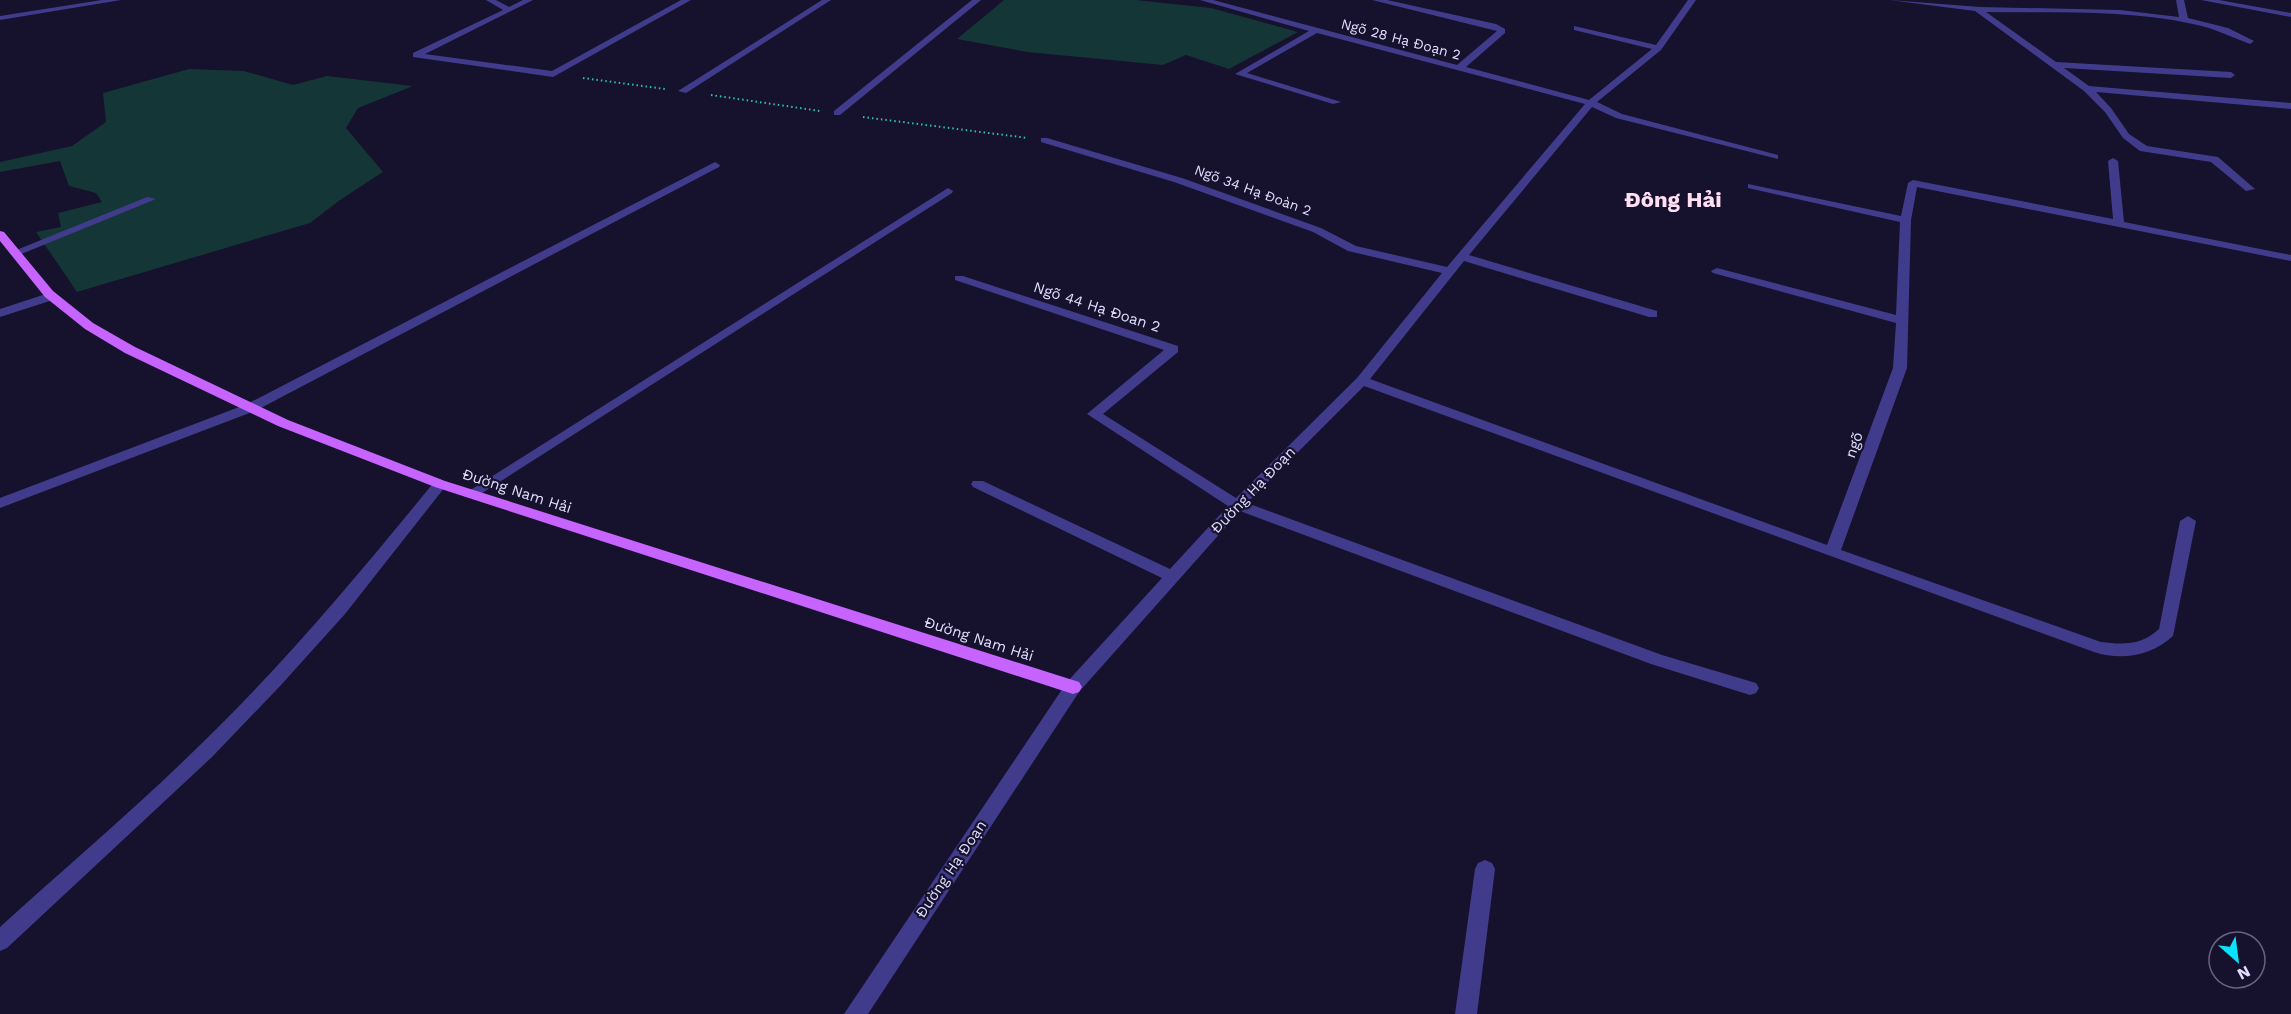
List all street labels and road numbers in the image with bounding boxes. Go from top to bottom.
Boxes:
street label: Ngõ 28 Hạ Đoạn 2 [1339,15,1463,63]
street label: Ngõ 34 Hạ Đoàn 2 [1192,161,1314,219]
street label: Ngõ 44 Hạ Đoan 2 [1031,278,1163,336]
street label: ngõ [1841,430,1867,460]
street label: Đường Hạ Đoạn [1207,443,1299,537]
street label: Đường Nam Hải [460,465,574,517]
street label: Đường Nam Hải [922,613,1036,665]
street label: Đường Hạ Đoạn [912,817,990,921]

